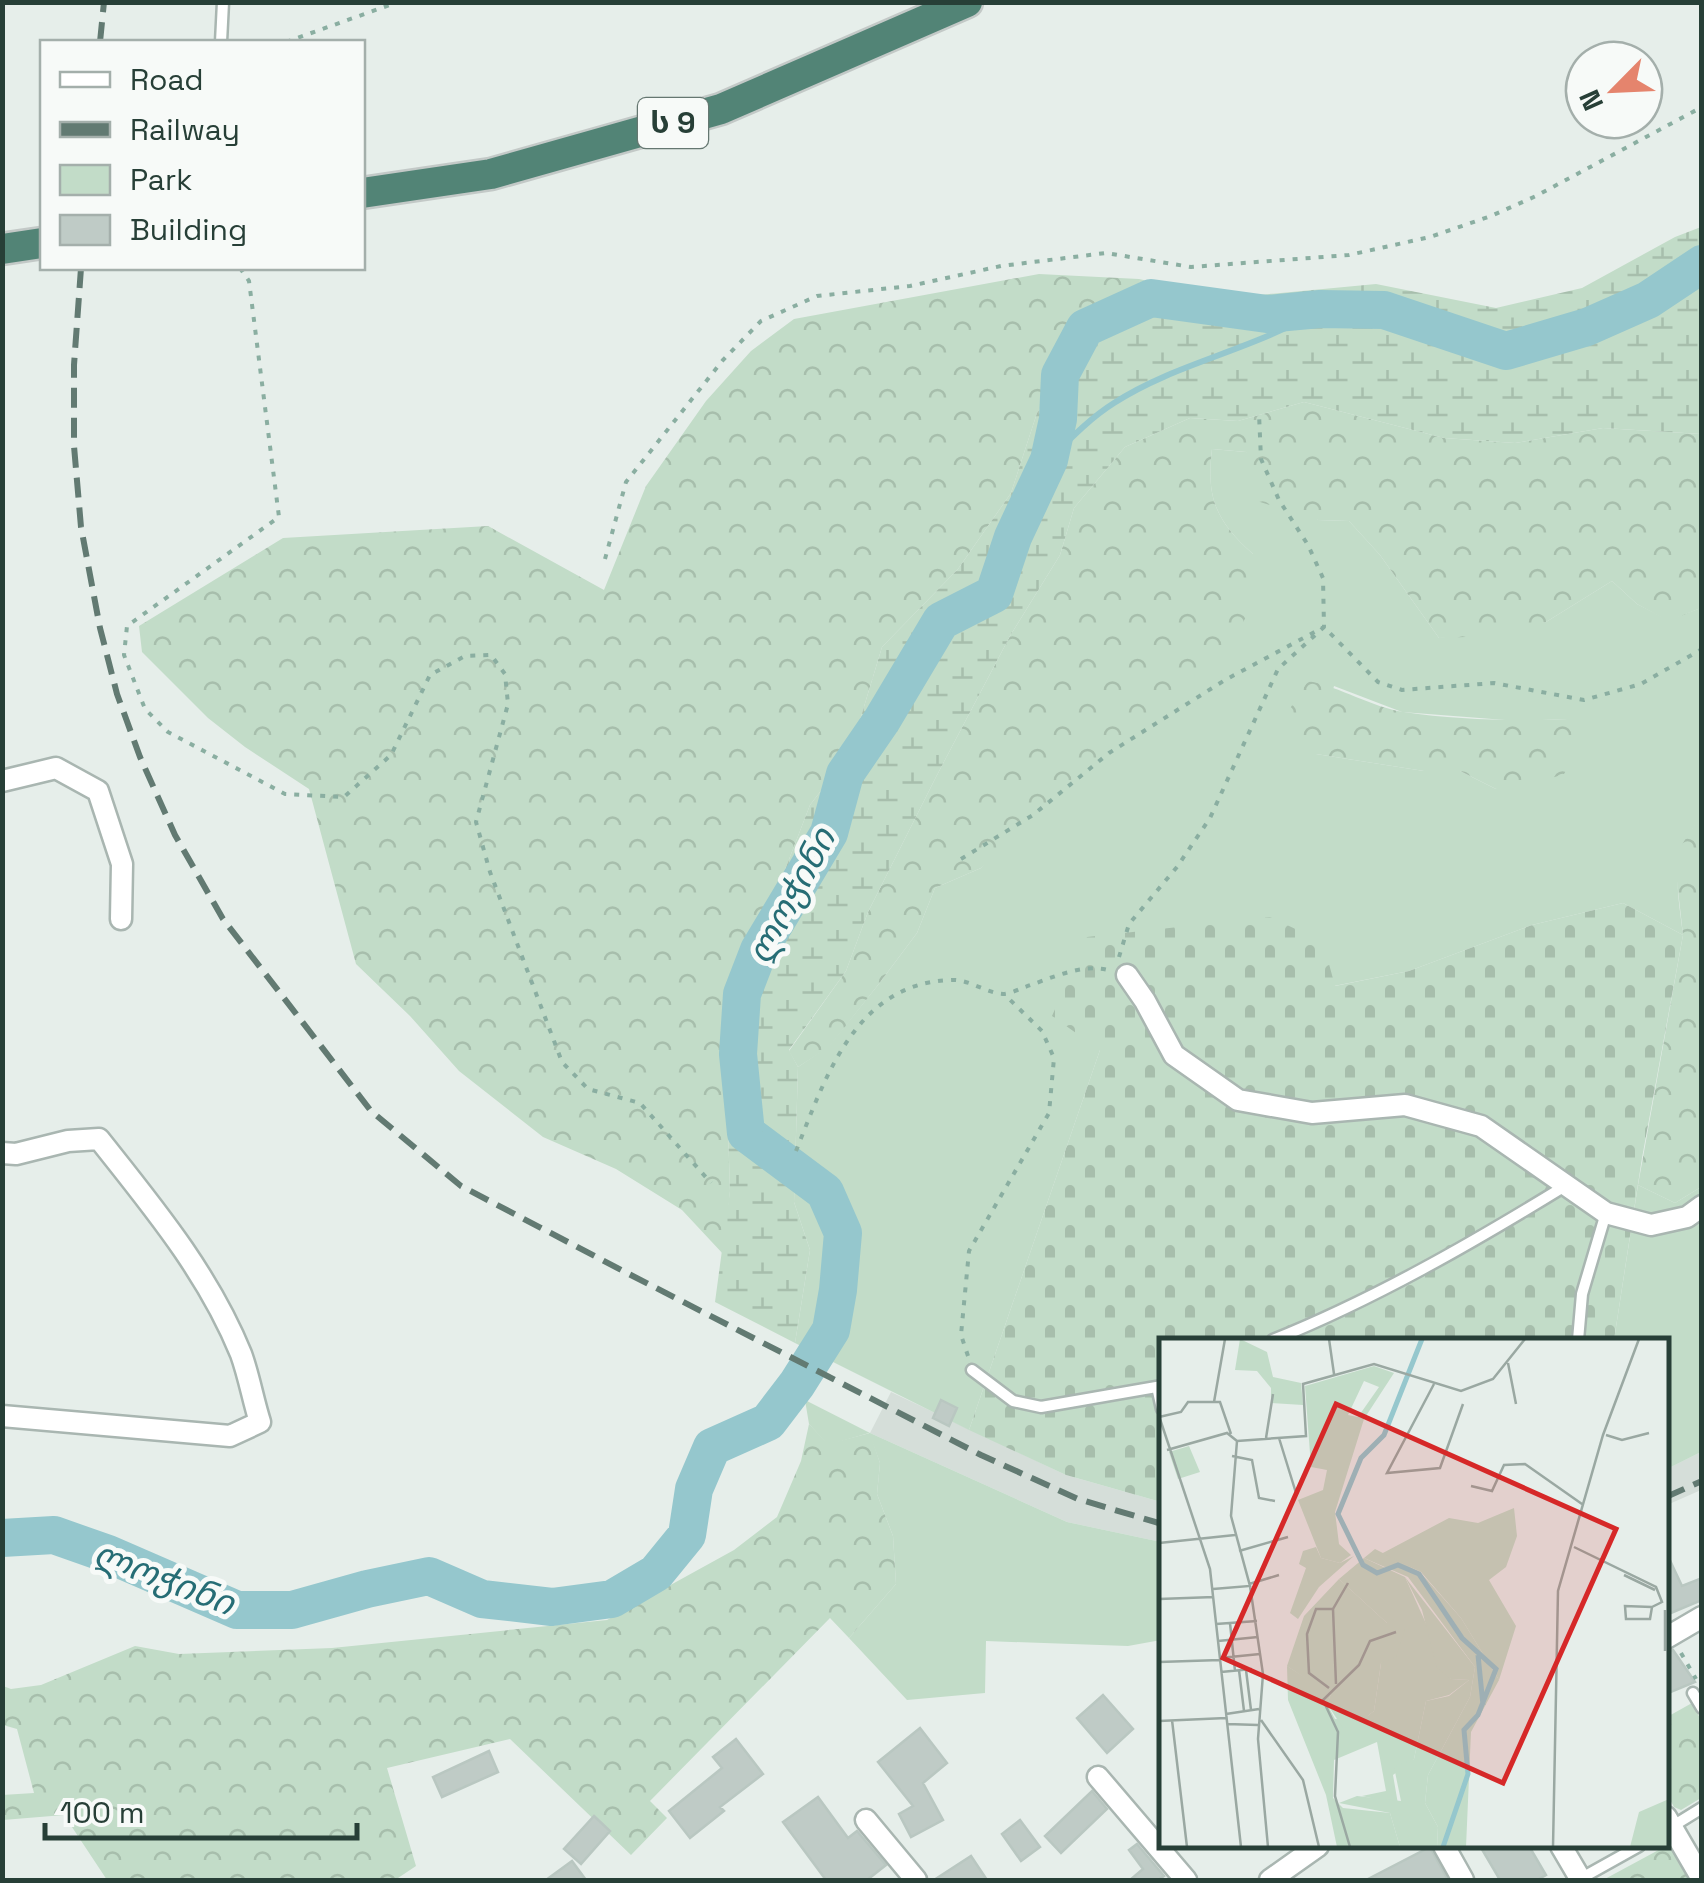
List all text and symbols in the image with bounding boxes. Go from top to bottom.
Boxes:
legend [40,40,365,270]
north arrow [1564,40,1664,140]
text: Road [130,60,204,99]
text: N [1571,84,1611,116]
road number: ს 9 [638,98,708,148]
text: Railway [130,110,240,149]
text: Park [130,160,192,199]
text: Building [130,210,247,249]
water label: ლოჭინი [737,819,846,971]
inset map [1159,1338,1669,1848]
water label: ლოჭინი [87,1531,242,1626]
scale bar [45,1778,358,1840]
text: 100 m [60,1793,145,1832]

